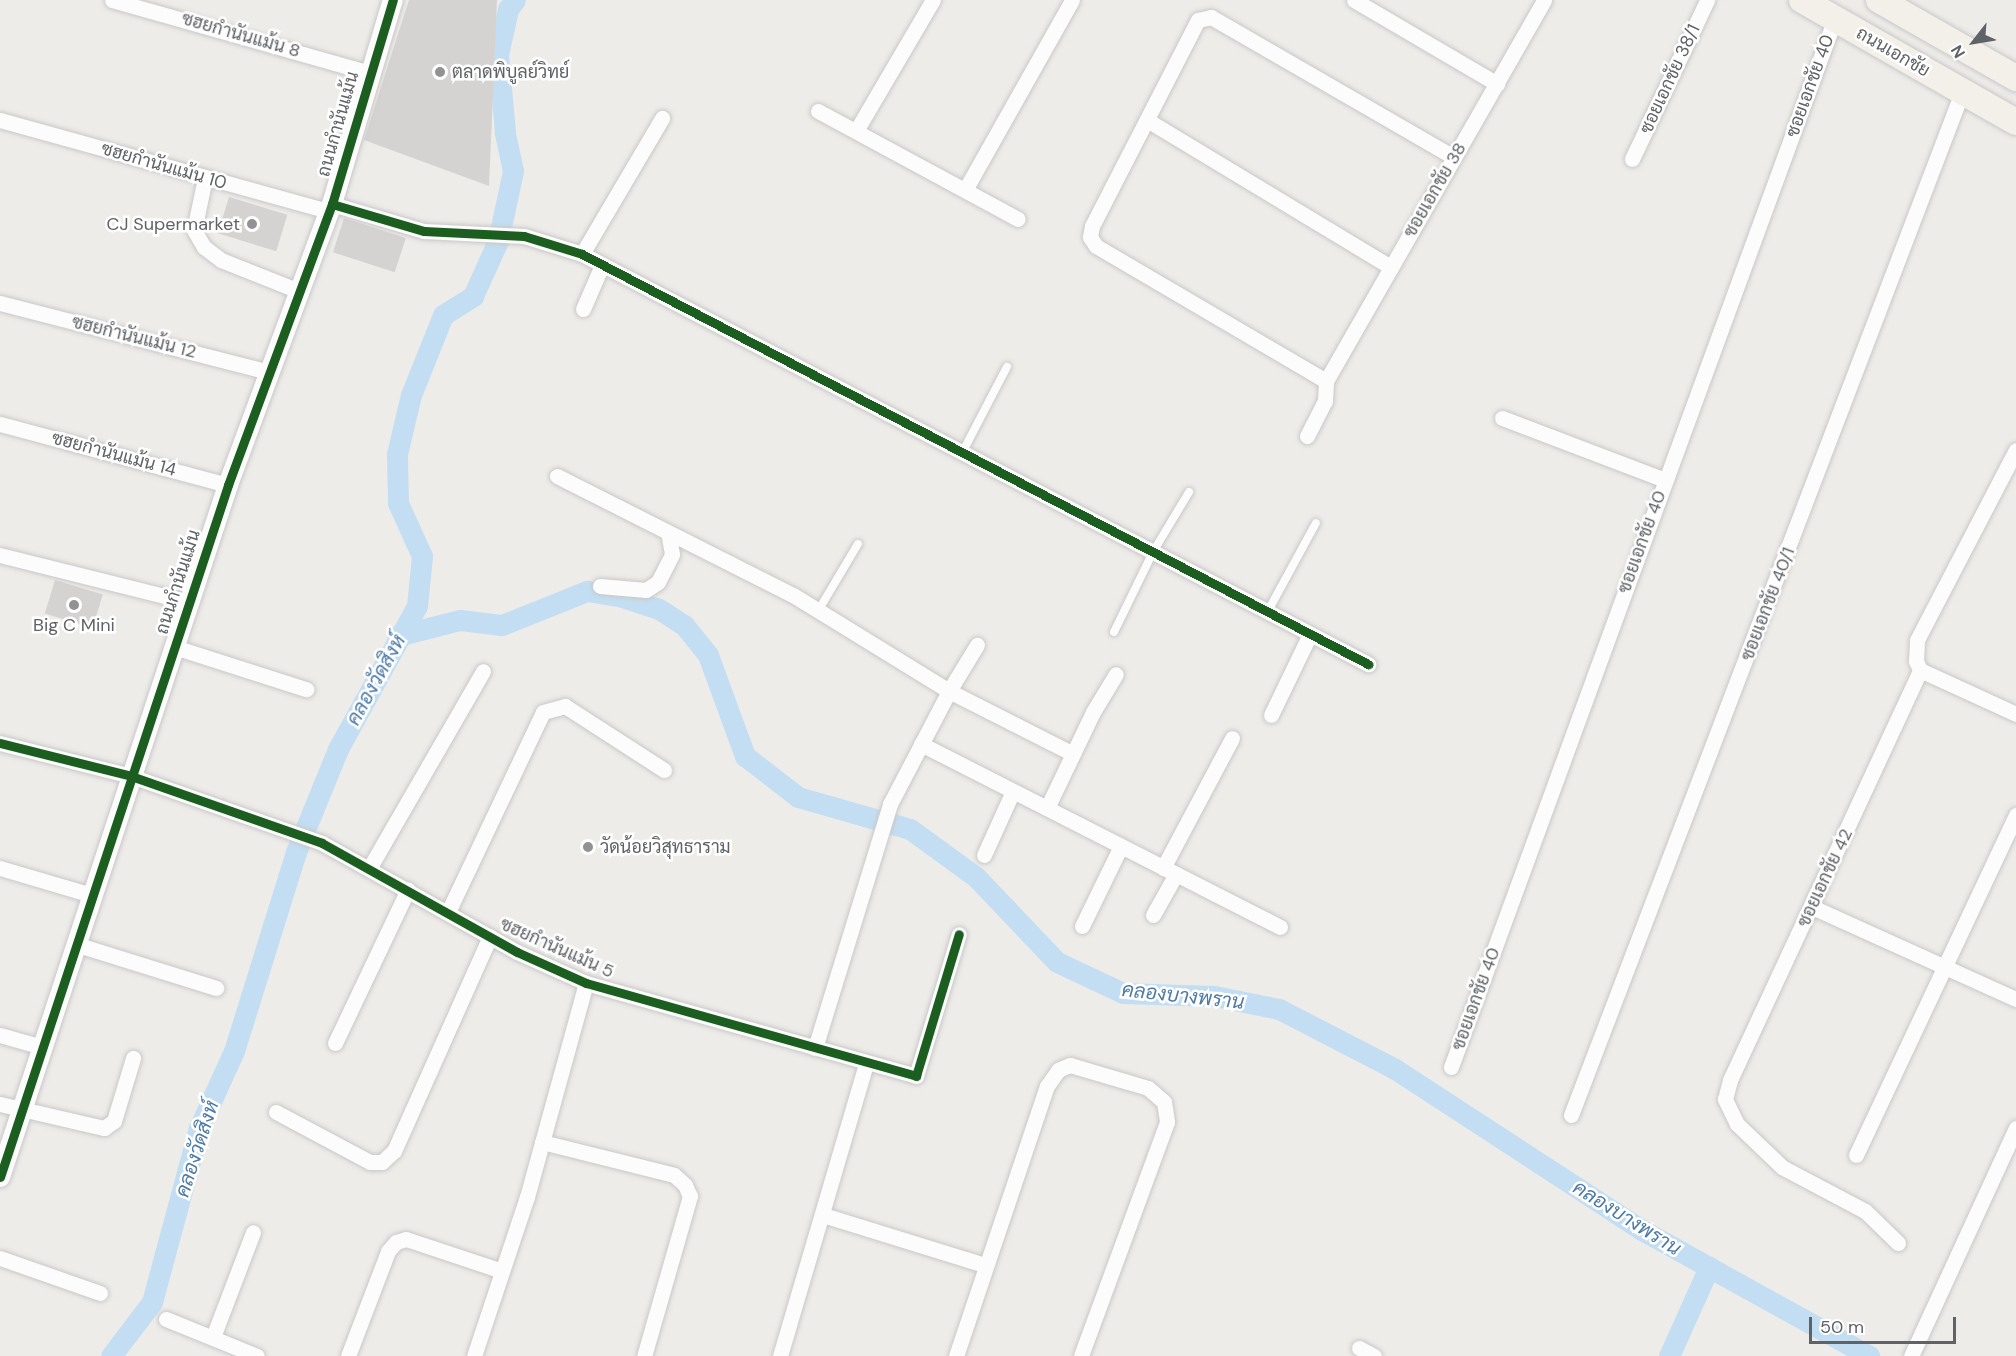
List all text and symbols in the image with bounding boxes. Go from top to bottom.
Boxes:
street label: ซฮยกำนันแม้น 8 [179,8,303,62]
north arrow [1944,12,2004,72]
street label: ซอยเอกชัย 38/1 [1635,21,1705,137]
street label: ถนนเอกชัย [1852,22,1934,82]
street label: ซอยเอกชัย 40 [1781,32,1839,140]
text: N [1946,41,1970,62]
place label: ตลาดพิบูลย์วิทย์ [452,61,569,83]
marker: ตลาดพิบูลย์วิทย์ [433,65,447,79]
street label: ถนนกำนันแม้น [313,69,363,179]
street label: ซฮยกำนันแม้น 10 [99,138,229,194]
street label: ซอยเอกชัย 38 [1399,139,1471,241]
place label: CJ Supermarket [106,213,240,235]
marker: CJ Supermarket [245,217,259,231]
street label: ซฮยกำนันแม้น 12 [70,311,198,363]
street label: ซฮยกำนันแม้น 14 [49,427,179,481]
street label: ซอยเอกชัย 40 [1613,488,1671,596]
street label: ถนนกำนันแม้น [151,527,205,637]
street label: ซอยเอกชัย 40/1 [1736,544,1800,664]
marker: Big C Mini [67,598,81,612]
place label: Big C Mini [33,614,115,636]
water label: คลองวัดสิงห์ [341,630,411,730]
street label: ซอยเอกชัย 42 [1793,826,1857,930]
place label: วัดน้อยวิสุทธาราม [600,836,731,858]
marker: วัดน้อยวิสุทธาราม [581,840,595,854]
street label: ซฮยกำนันแม้น 5 [497,913,617,983]
street label: ซอยเอกชัย 40 [1447,945,1505,1053]
water label: คลองบางพราน [1121,978,1245,1014]
water label: คลองวัดสิงห์ [170,1098,224,1200]
water label: คลองบางพราน [1569,1175,1685,1261]
scale bar [1812,1305,1959,1343]
text: 50 m [1820,1315,1864,1339]

